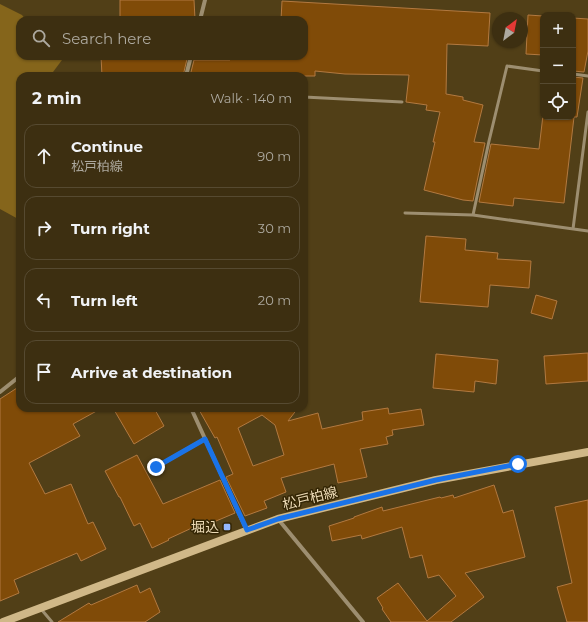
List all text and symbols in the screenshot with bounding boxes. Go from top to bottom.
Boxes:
north arrow [492,12,528,48]
map controls [540,12,576,120]
button: + [540,12,576,48]
search box [16,16,308,60]
icon: search [30,27,52,49]
text: Search here [62,29,151,48]
button: − [540,48,576,84]
button: locate [540,84,576,120]
text: 2 min [32,88,82,108]
text: Walk · 140 m [210,90,292,106]
text: Continue [71,137,143,156]
icon: ahead [33,145,55,167]
text: 90 m [257,148,291,164]
text: 松戸柏線 [71,158,123,174]
icon: right [33,217,55,239]
text: Turn right [71,219,150,238]
text: 30 m [258,220,291,236]
icon: left [33,289,55,311]
text: Turn left [71,291,138,310]
text: 20 m [258,292,291,308]
icon: arrive [33,361,55,383]
text: Arrive at destination [71,363,232,382]
route start [509,455,527,473]
route end [147,458,165,476]
street label: 松戸柏線 [281,482,339,514]
place label: 堀込 [191,518,219,536]
marker: 堀込 [222,522,232,532]

